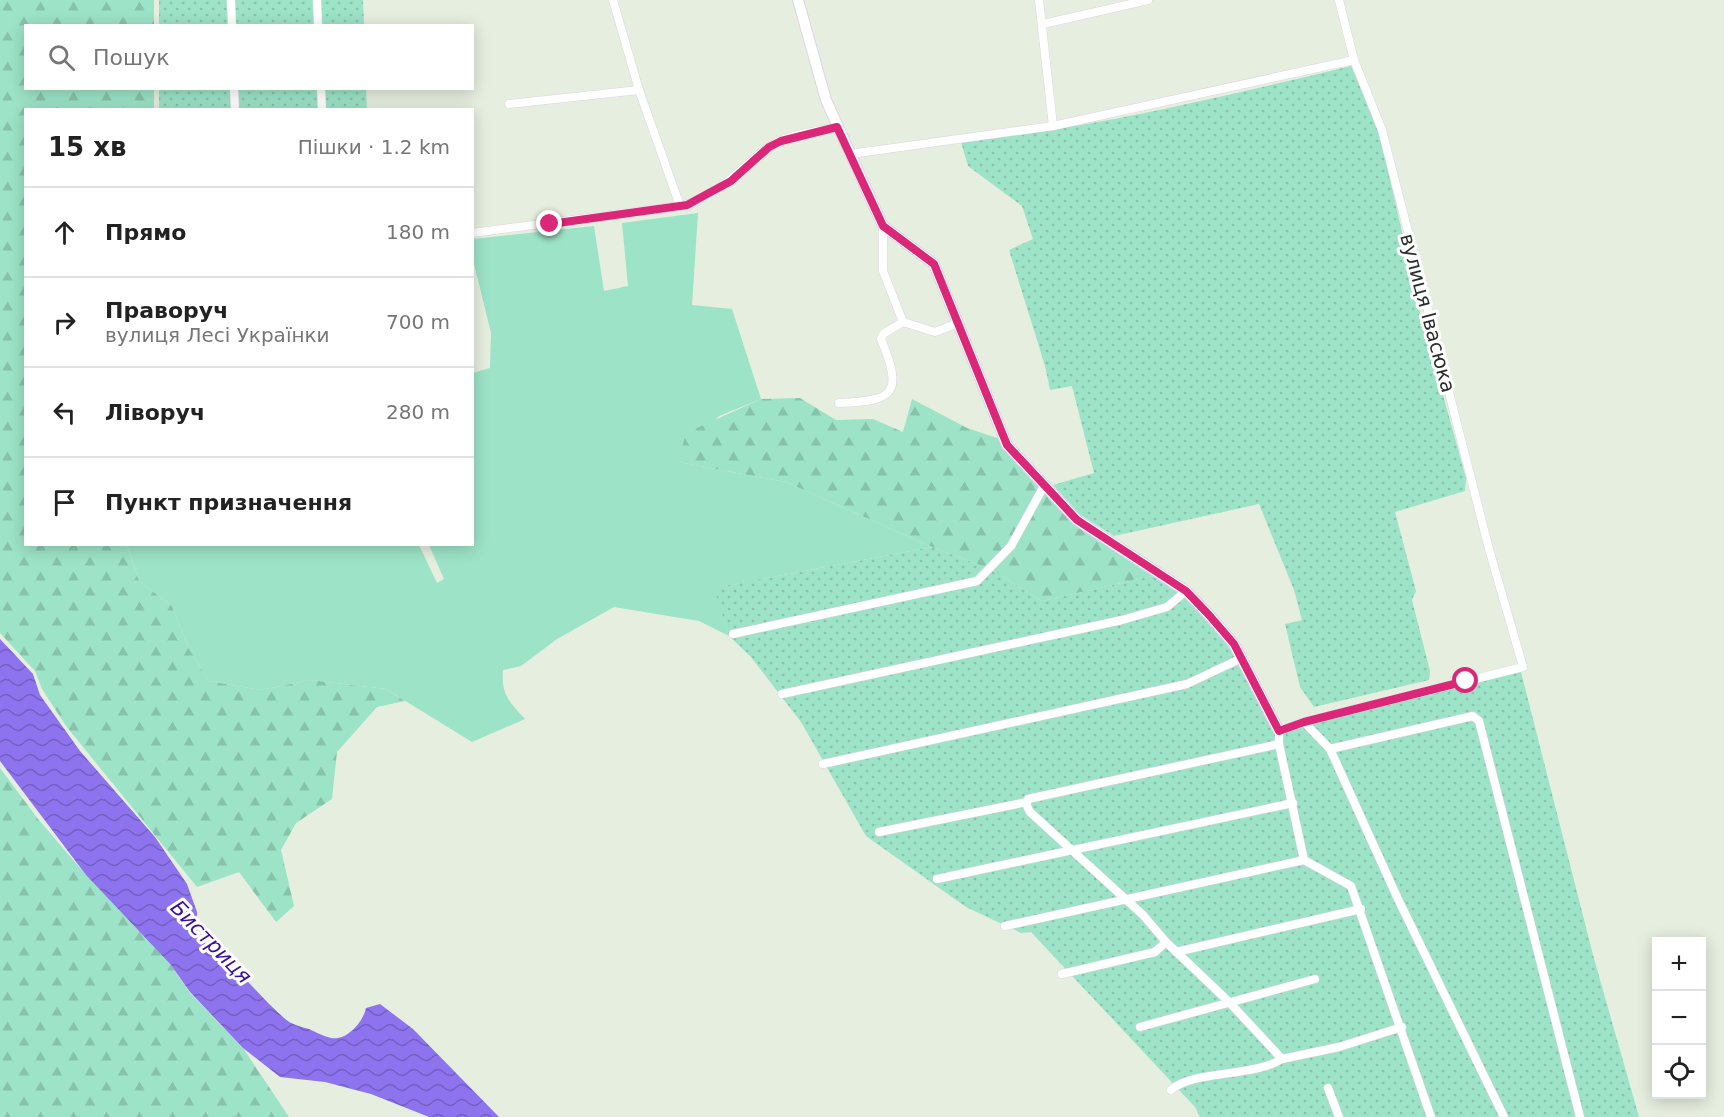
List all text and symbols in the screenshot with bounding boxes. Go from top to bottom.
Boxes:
search box [24,24,474,90]
icon: search [45,41,78,74]
text: Пошук [93,45,169,70]
text: 15 хв [48,132,126,162]
text: Пішки · 1.2 km [298,135,450,159]
route end [536,210,562,236]
icon: ahead [48,216,81,249]
text: Прямо [105,220,186,245]
text: 180 m [386,220,450,244]
street label: вулиця Івасюка [1395,231,1461,395]
text: Праворуч [105,298,228,323]
icon: right [48,306,81,339]
text: 700 m [386,310,450,334]
text: вулиця Лесі Українки [105,323,330,347]
icon: left [48,396,81,429]
text: Ліворуч [105,400,205,425]
text: 280 m [386,400,450,424]
icon: arrive [48,486,81,519]
text: Пункт призначення [105,490,352,515]
route start [1452,667,1478,693]
water label: Бистриця [166,896,256,988]
map controls [1652,937,1706,1099]
button: + [1652,937,1706,991]
button: − [1652,991,1706,1045]
button: locate [1652,1045,1706,1099]

